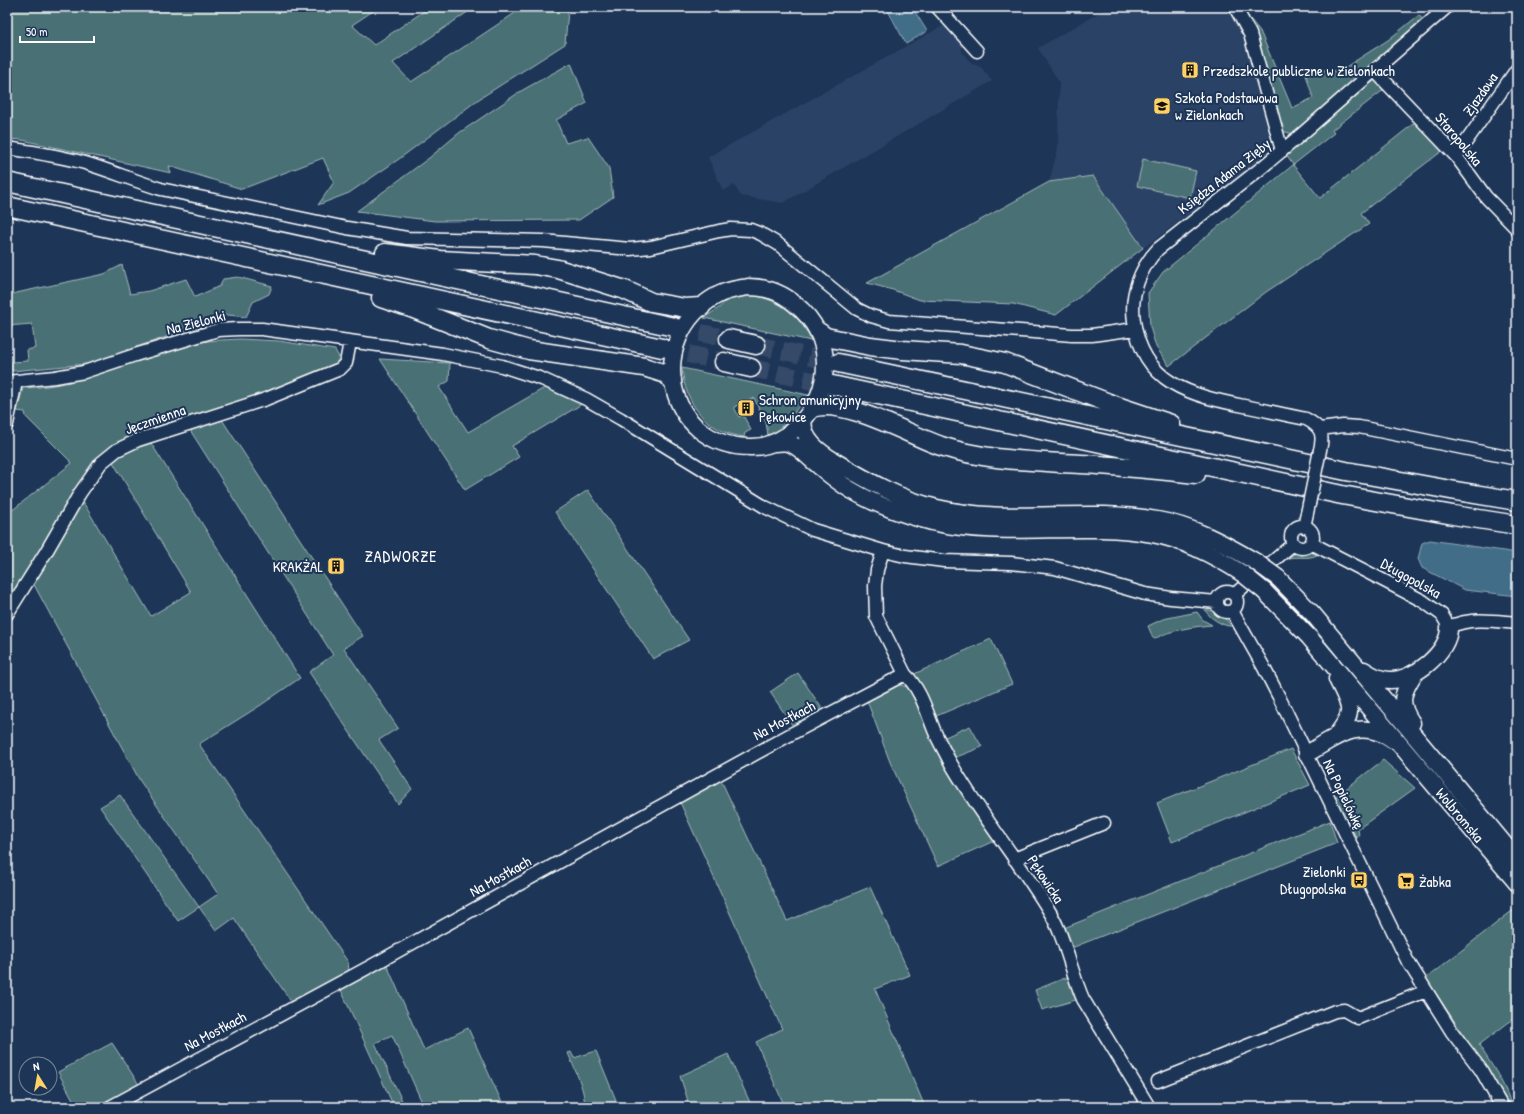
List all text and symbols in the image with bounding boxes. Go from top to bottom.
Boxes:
scale bar [20,18,94,44]
text: 50 m [26,23,47,40]
building icon: Przedszkole publiczne w Zielonkach [1180,60,1200,80]
place label: Przedszkole publiczne w Zielonkach [1203,60,1395,81]
street label: Zjazdowa [1458,68,1502,120]
place label: Szkoła Podstawowa w Zielonkach [1175,87,1277,125]
school or university icon: Szkoła Podstawowa w Zielonkach [1152,96,1172,116]
street label: Staropolska [1430,108,1488,170]
street label: Księdza Adama Zięby [1173,133,1275,219]
street label: Na Zielonki [164,304,228,340]
place label: Schron amunicyjny Pękowice [759,389,861,427]
building icon: Schron amunicyjny Pękowice [736,398,756,418]
street label: Jęczmienna [122,399,188,439]
district label: ZADWORZE [365,545,437,567]
street label: Długopolska [1377,553,1445,603]
place label: KRAKŻAL [273,556,323,577]
building icon: KRAKŻAL [326,556,346,576]
street label: Na Mostkach [749,695,819,745]
street label: Na Popielówkę [1318,755,1370,833]
street label: Wolbromska [1431,783,1489,847]
street label: Na Mostkach [465,850,535,902]
street label: Pękowicka [1023,851,1069,907]
place label: Zielonki Długopolska [1280,861,1346,899]
bus stop icon: Zielonki Długopolska [1349,870,1369,890]
supermarket icon: Żabka [1396,871,1416,891]
place label: Żabka [1419,871,1451,892]
street label: Na Mostkach [180,1006,250,1056]
north arrow [18,1056,58,1096]
text: N [32,1059,40,1074]

